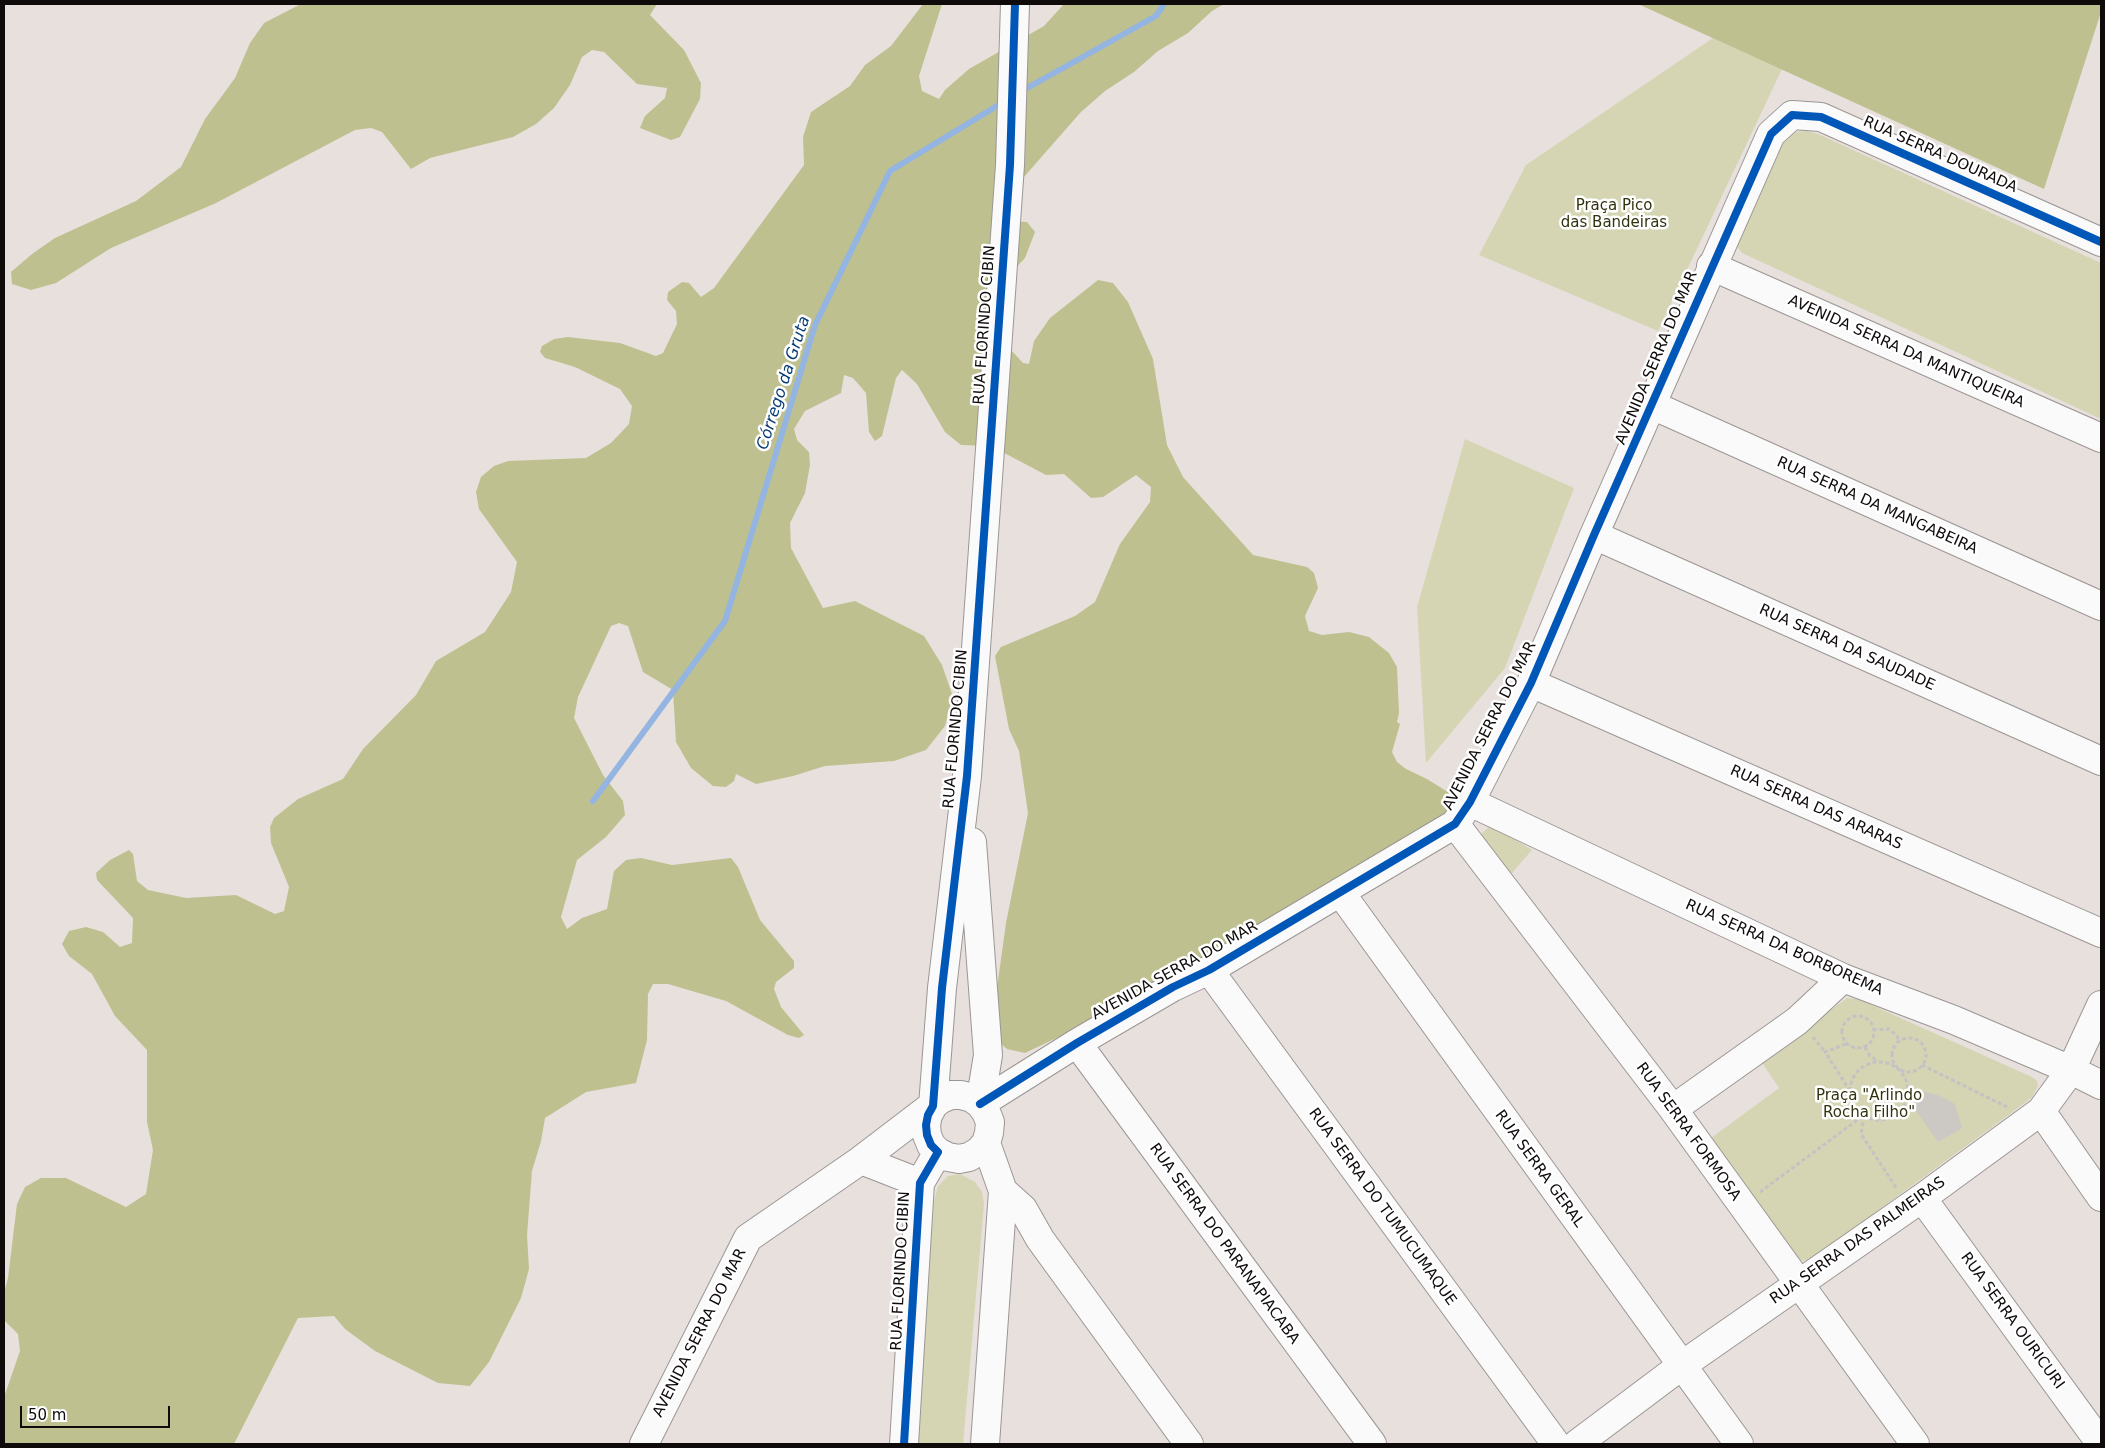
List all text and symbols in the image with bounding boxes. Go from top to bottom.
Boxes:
street label: RUA SERRA DOURADA [1860,113,2020,197]
park label: Praça Pico das Bandeiras [1561,197,1667,232]
street label: RUA FLORINDO CIBIN [970,245,1000,405]
street label: AVENIDA SERRA DO MAR [1612,268,1702,448]
street label: AVENIDA SERRA DA MANTIQUEIRA [1785,292,2027,412]
water label: Córrego da Gruta [753,314,815,452]
street label: RUA SERRA DA MANGABEIRA [1774,454,1980,558]
street label: RUA SERRA DA SAUDADE [1756,601,1938,695]
street label: AVENIDA SERRA DO MAR [1440,639,1540,813]
street label: RUA FLORINDO CIBIN [940,649,972,809]
street label: RUA SERRA DAS ARARAS [1727,762,1905,854]
street label: RUA SERRA DA BORBOREMA [1682,896,1886,1000]
street label: AVENIDA SERRA DO MAR [1089,918,1261,1024]
street label: RUA SERRA FORMOSA [1632,1059,1744,1205]
park label: Praça "Arlindo Rocha Filho" [1816,1087,1922,1122]
street label: RUA SERRA DO TUMUCUMAQUE [1304,1105,1460,1309]
street label: RUA SERRA GERAL [1491,1107,1587,1231]
street label: RUA SERRA DO PARANAPIACABA [1145,1140,1303,1348]
street label: RUA SERRA DAS PALMEIRAS [1767,1173,1949,1309]
street label: RUA FLORINDO CIBIN [888,1191,914,1351]
street label: AVENIDA SERRA DO MAR [650,1246,750,1420]
street label: RUA SERRA OURICURI [1956,1249,2068,1393]
scale bar [22,1396,172,1428]
text: 50 m [28,1406,66,1424]

